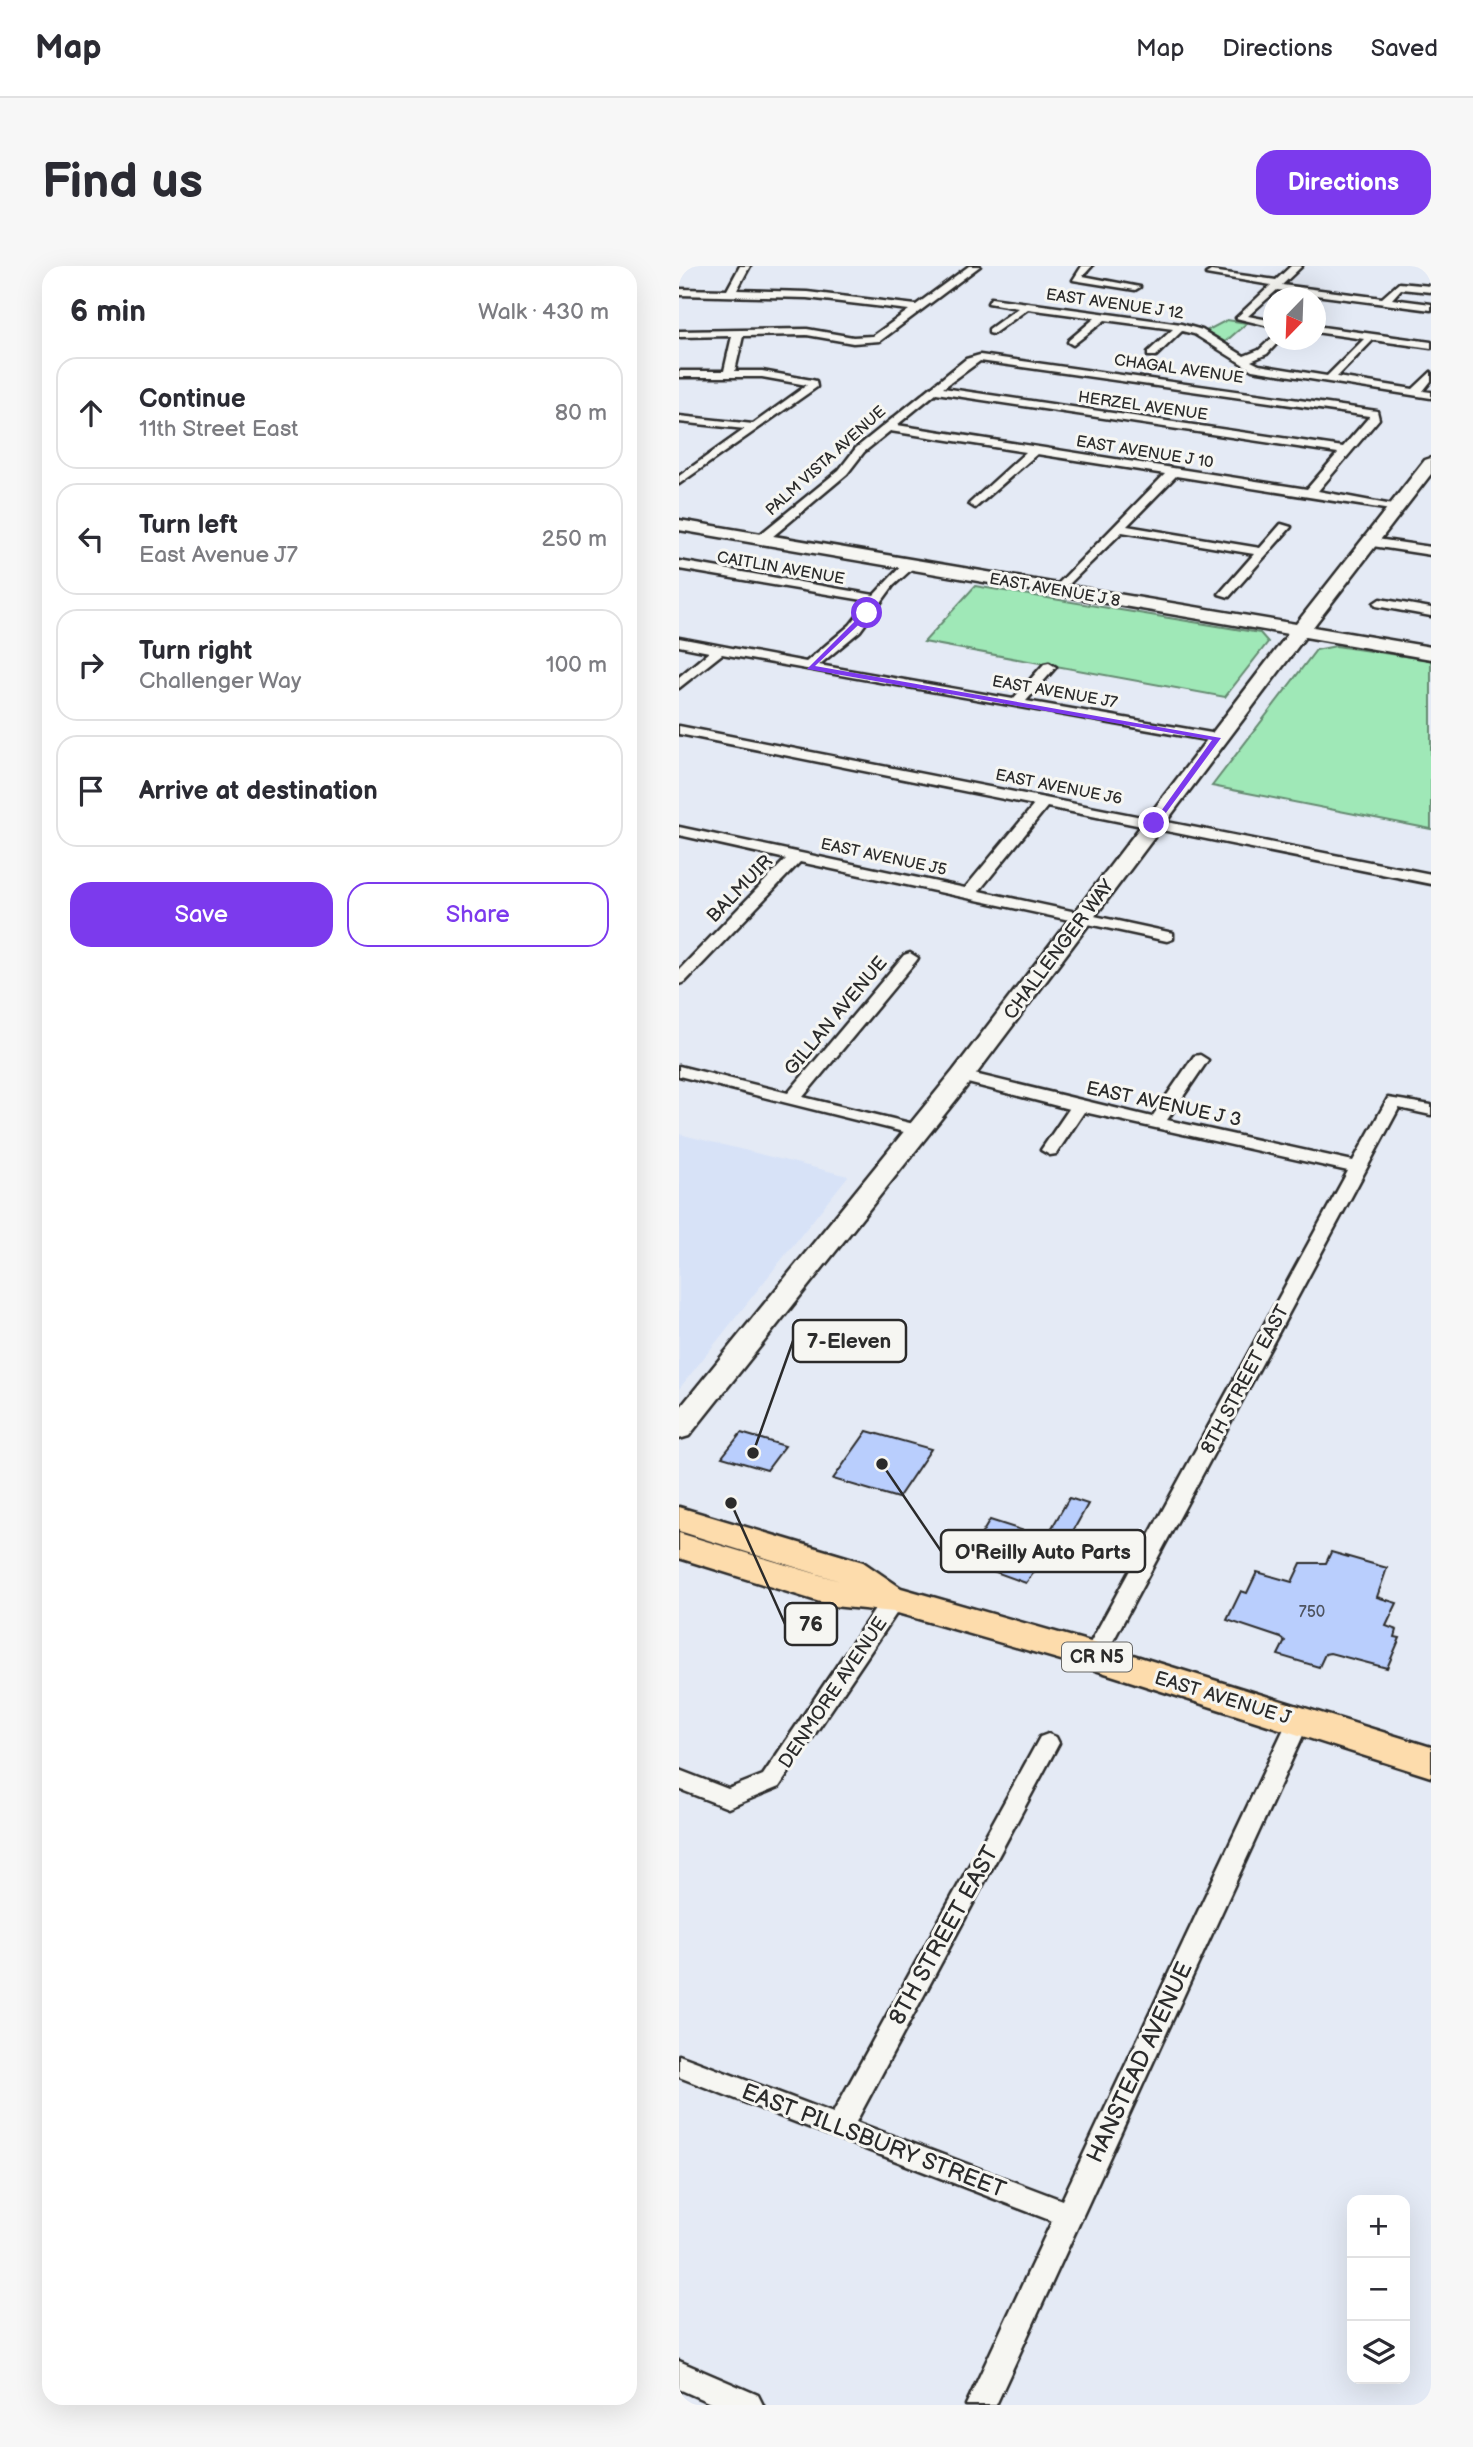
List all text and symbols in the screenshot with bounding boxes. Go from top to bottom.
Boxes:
text: Map [35,28,101,68]
text: Map [1136,34,1184,63]
text: Directions [1222,34,1333,63]
text: Saved [1371,34,1438,63]
button: Directions [1256,150,1431,215]
text: Find us [42,153,203,212]
street label: EAST AVENUE J 12 [1045,285,1185,324]
north arrow [1263,287,1326,350]
text: 6 min [70,294,146,330]
text: Walk · 430 m [478,298,609,326]
street label: CHAGAL AVENUE [1113,351,1245,388]
text: Continue [139,384,246,415]
street label: HERZEL AVENUE [1077,388,1209,425]
icon: ahead [72,394,110,432]
text: 80 m [555,399,607,427]
street label: PALM VISTA AVENUE [762,402,890,520]
text: 11th Street East [139,415,298,443]
street label: EAST AVENUE J 10 [1075,432,1215,473]
text: Turn left [139,510,238,541]
icon: left [72,520,110,558]
text: 250 m [541,525,607,553]
text: East Avenue J7 [139,541,298,569]
street label: CAITLIN AVENUE [715,548,846,589]
street label: EAST AVENUE J 8 [988,570,1122,611]
route start [851,597,882,628]
text: Turn right [139,636,252,667]
icon: right [72,646,110,684]
text: 100 m [546,651,607,679]
text: Challenger Way [139,667,301,695]
street label: EAST AVENUE J7 [991,672,1119,713]
street label: EAST AVENUE J6 [994,766,1124,809]
icon: arrive [72,772,110,810]
text: Arrive at destination [139,776,378,807]
route end [1138,807,1169,838]
street label: EAST AVENUE J5 [819,835,948,880]
street label: BALMUIR [702,850,778,928]
street label: CHALLENGER WAY [999,875,1120,1024]
button: Save [70,882,333,947]
button: Share [347,882,609,947]
street label: GILLAN AVENUE [780,952,893,1080]
street label: EAST AVENUE J 3 [1084,1077,1243,1132]
street label: 8TH STREET EAST [1196,1301,1295,1458]
callout: 7-Eleven [793,1320,906,1362]
text: 7-Eleven [807,1329,891,1354]
callout: O'Reilly Auto Parts [941,1530,1145,1572]
text: O'Reilly Auto Parts [955,1540,1131,1565]
callout: 76 [785,1603,837,1645]
house number: 750 [1299,1603,1325,1622]
text: 76 [799,1612,823,1637]
street label: DENMORE AVENUE [774,1613,892,1773]
road number: CR N5 [1062,1642,1132,1672]
street label: EAST AVENUE J [1152,1667,1294,1730]
street label: 8TH STREET EAST [883,1841,1005,2030]
street label: HANSTEAD AVENUE [1081,1958,1199,2167]
street label: EAST PILLSBURY STREET [738,2078,1010,2204]
map controls [1347,2195,1410,2384]
button: + [1347,2195,1410,2258]
button: − [1347,2258,1410,2321]
button: layers [1347,2321,1410,2384]

